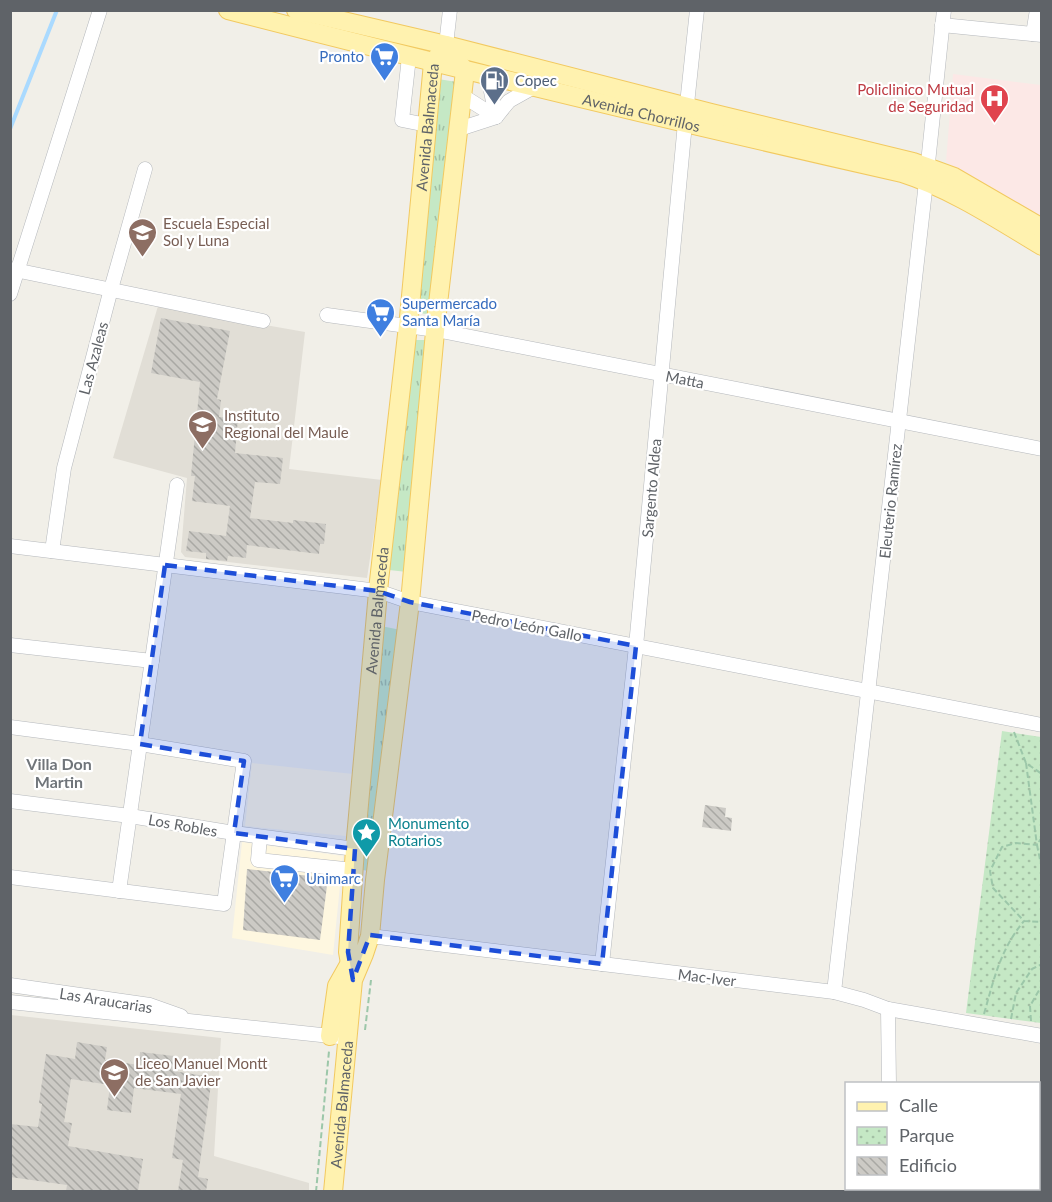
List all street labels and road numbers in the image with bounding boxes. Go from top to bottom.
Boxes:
street label: Avenida Balmaceda [412,63,442,192]
street label: Avenida Chorrillos [581,90,702,135]
street label: Las Azaleas [75,320,111,396]
street label: Matta [664,366,706,392]
street label: Sargento Aldea [638,438,664,538]
street label: Eleuterio Ramírez [875,442,905,559]
street label: Avenida Balmaceda [362,546,392,675]
street label: Pedro León Gallo [470,605,584,645]
street label: Los Robles [147,810,219,840]
street label: Mac-Iver [677,964,738,990]
street label: Las Araucarias [58,984,154,1016]
street label: Avenida Balmaceda [326,1040,356,1169]

